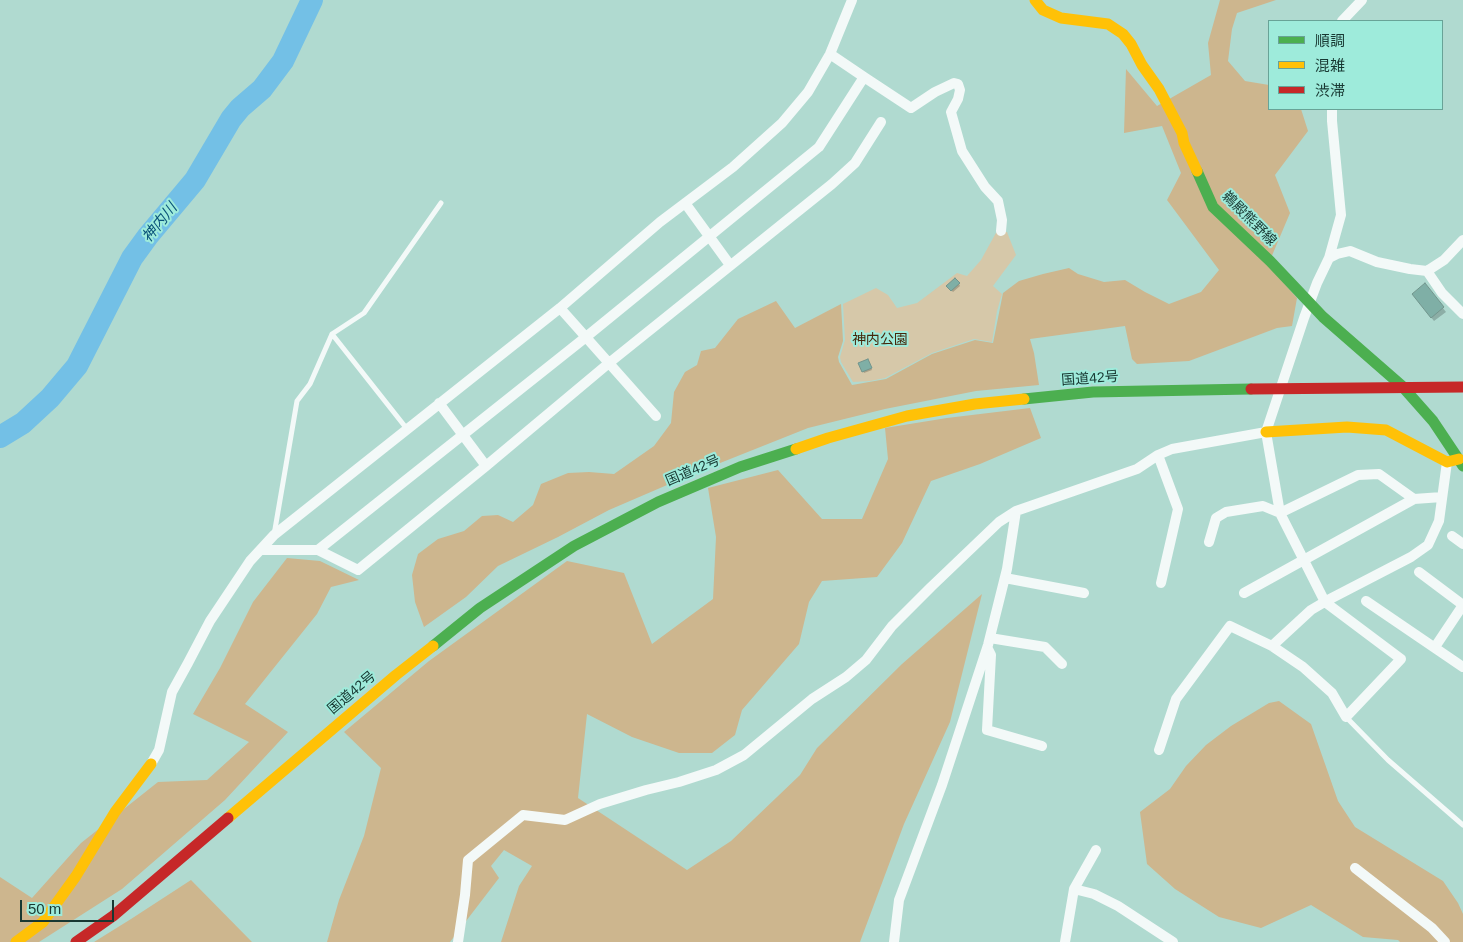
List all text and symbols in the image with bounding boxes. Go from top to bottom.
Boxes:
legend [1268,20,1443,110]
text: 順調 [1315,32,1345,49]
text: 混雑 [1315,57,1345,74]
text: 渋滞 [1315,82,1345,99]
street label: 鵜殿熊野線 [1218,188,1280,250]
water label: 神内川 [139,200,181,246]
park label: 神内公園 [852,332,908,348]
street label: 国道42号 [1061,369,1119,389]
street label: 国道42号 [663,452,723,490]
street label: 国道42号 [325,668,379,718]
scale bar [22,890,116,922]
text: 50 m [28,900,61,917]

